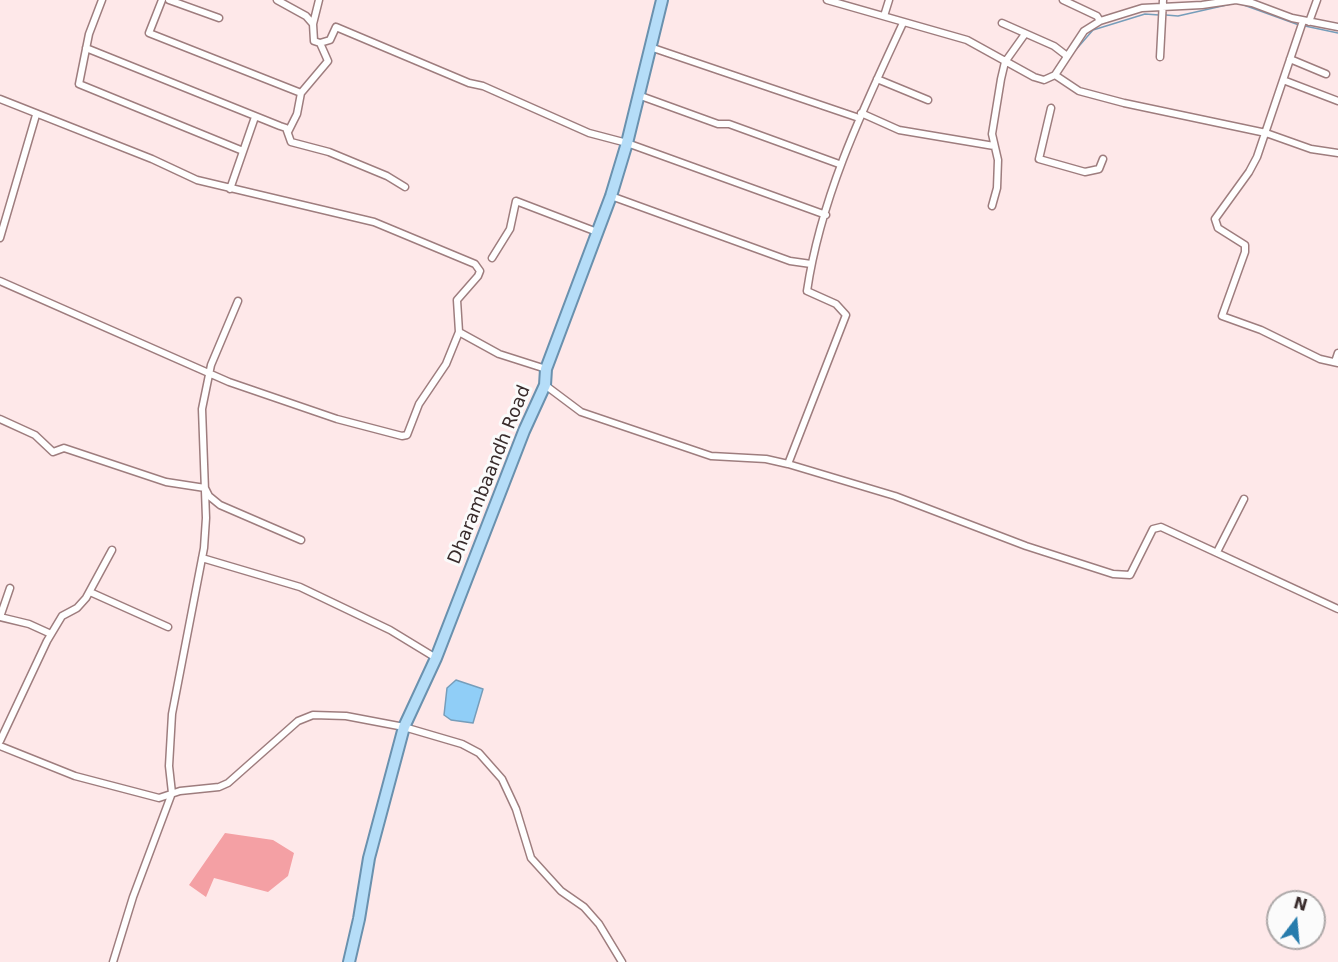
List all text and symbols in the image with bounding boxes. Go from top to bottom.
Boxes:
street label: Dharambaandh Road [444,382,536,568]
north arrow [1266,890,1326,950]
text: N [1291,893,1310,915]

